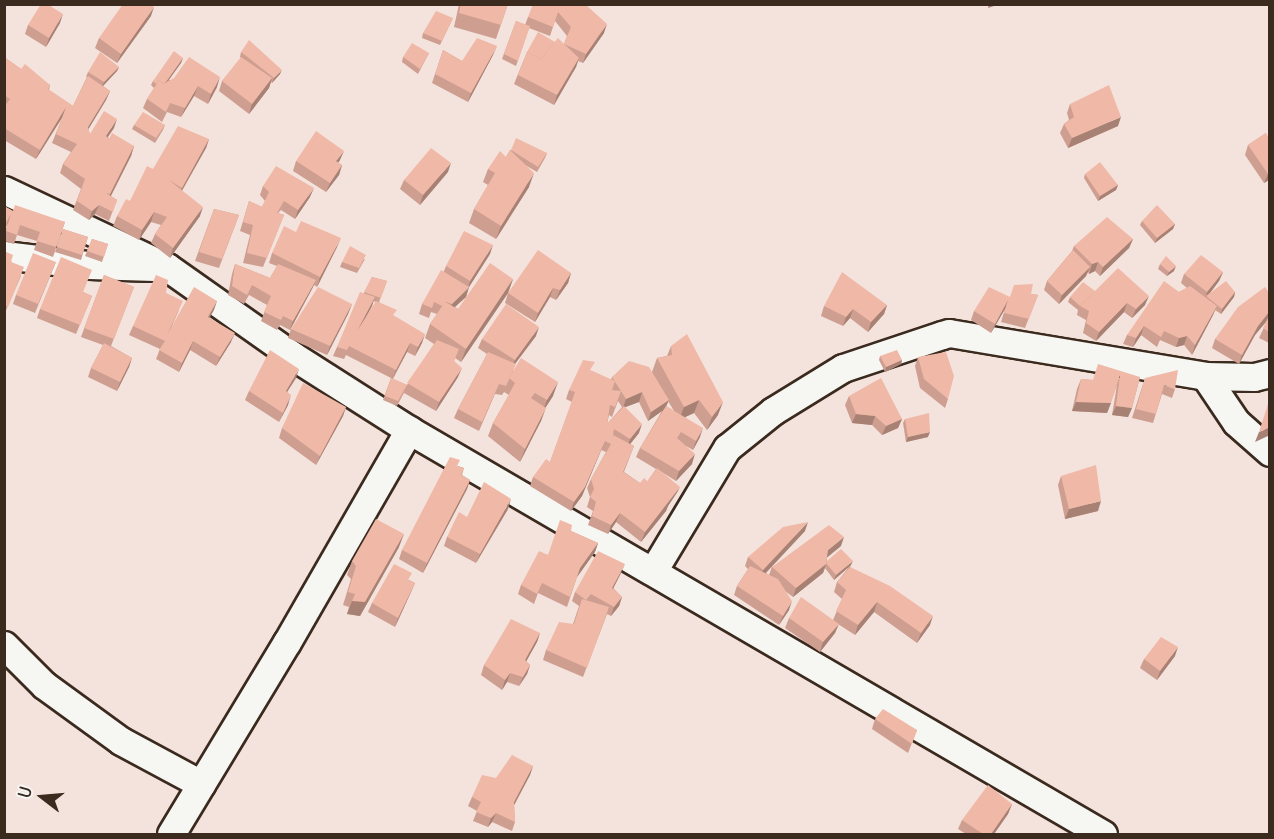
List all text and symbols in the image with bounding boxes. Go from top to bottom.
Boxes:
north arrow [12,767,72,827]
text: U [14,784,36,800]

